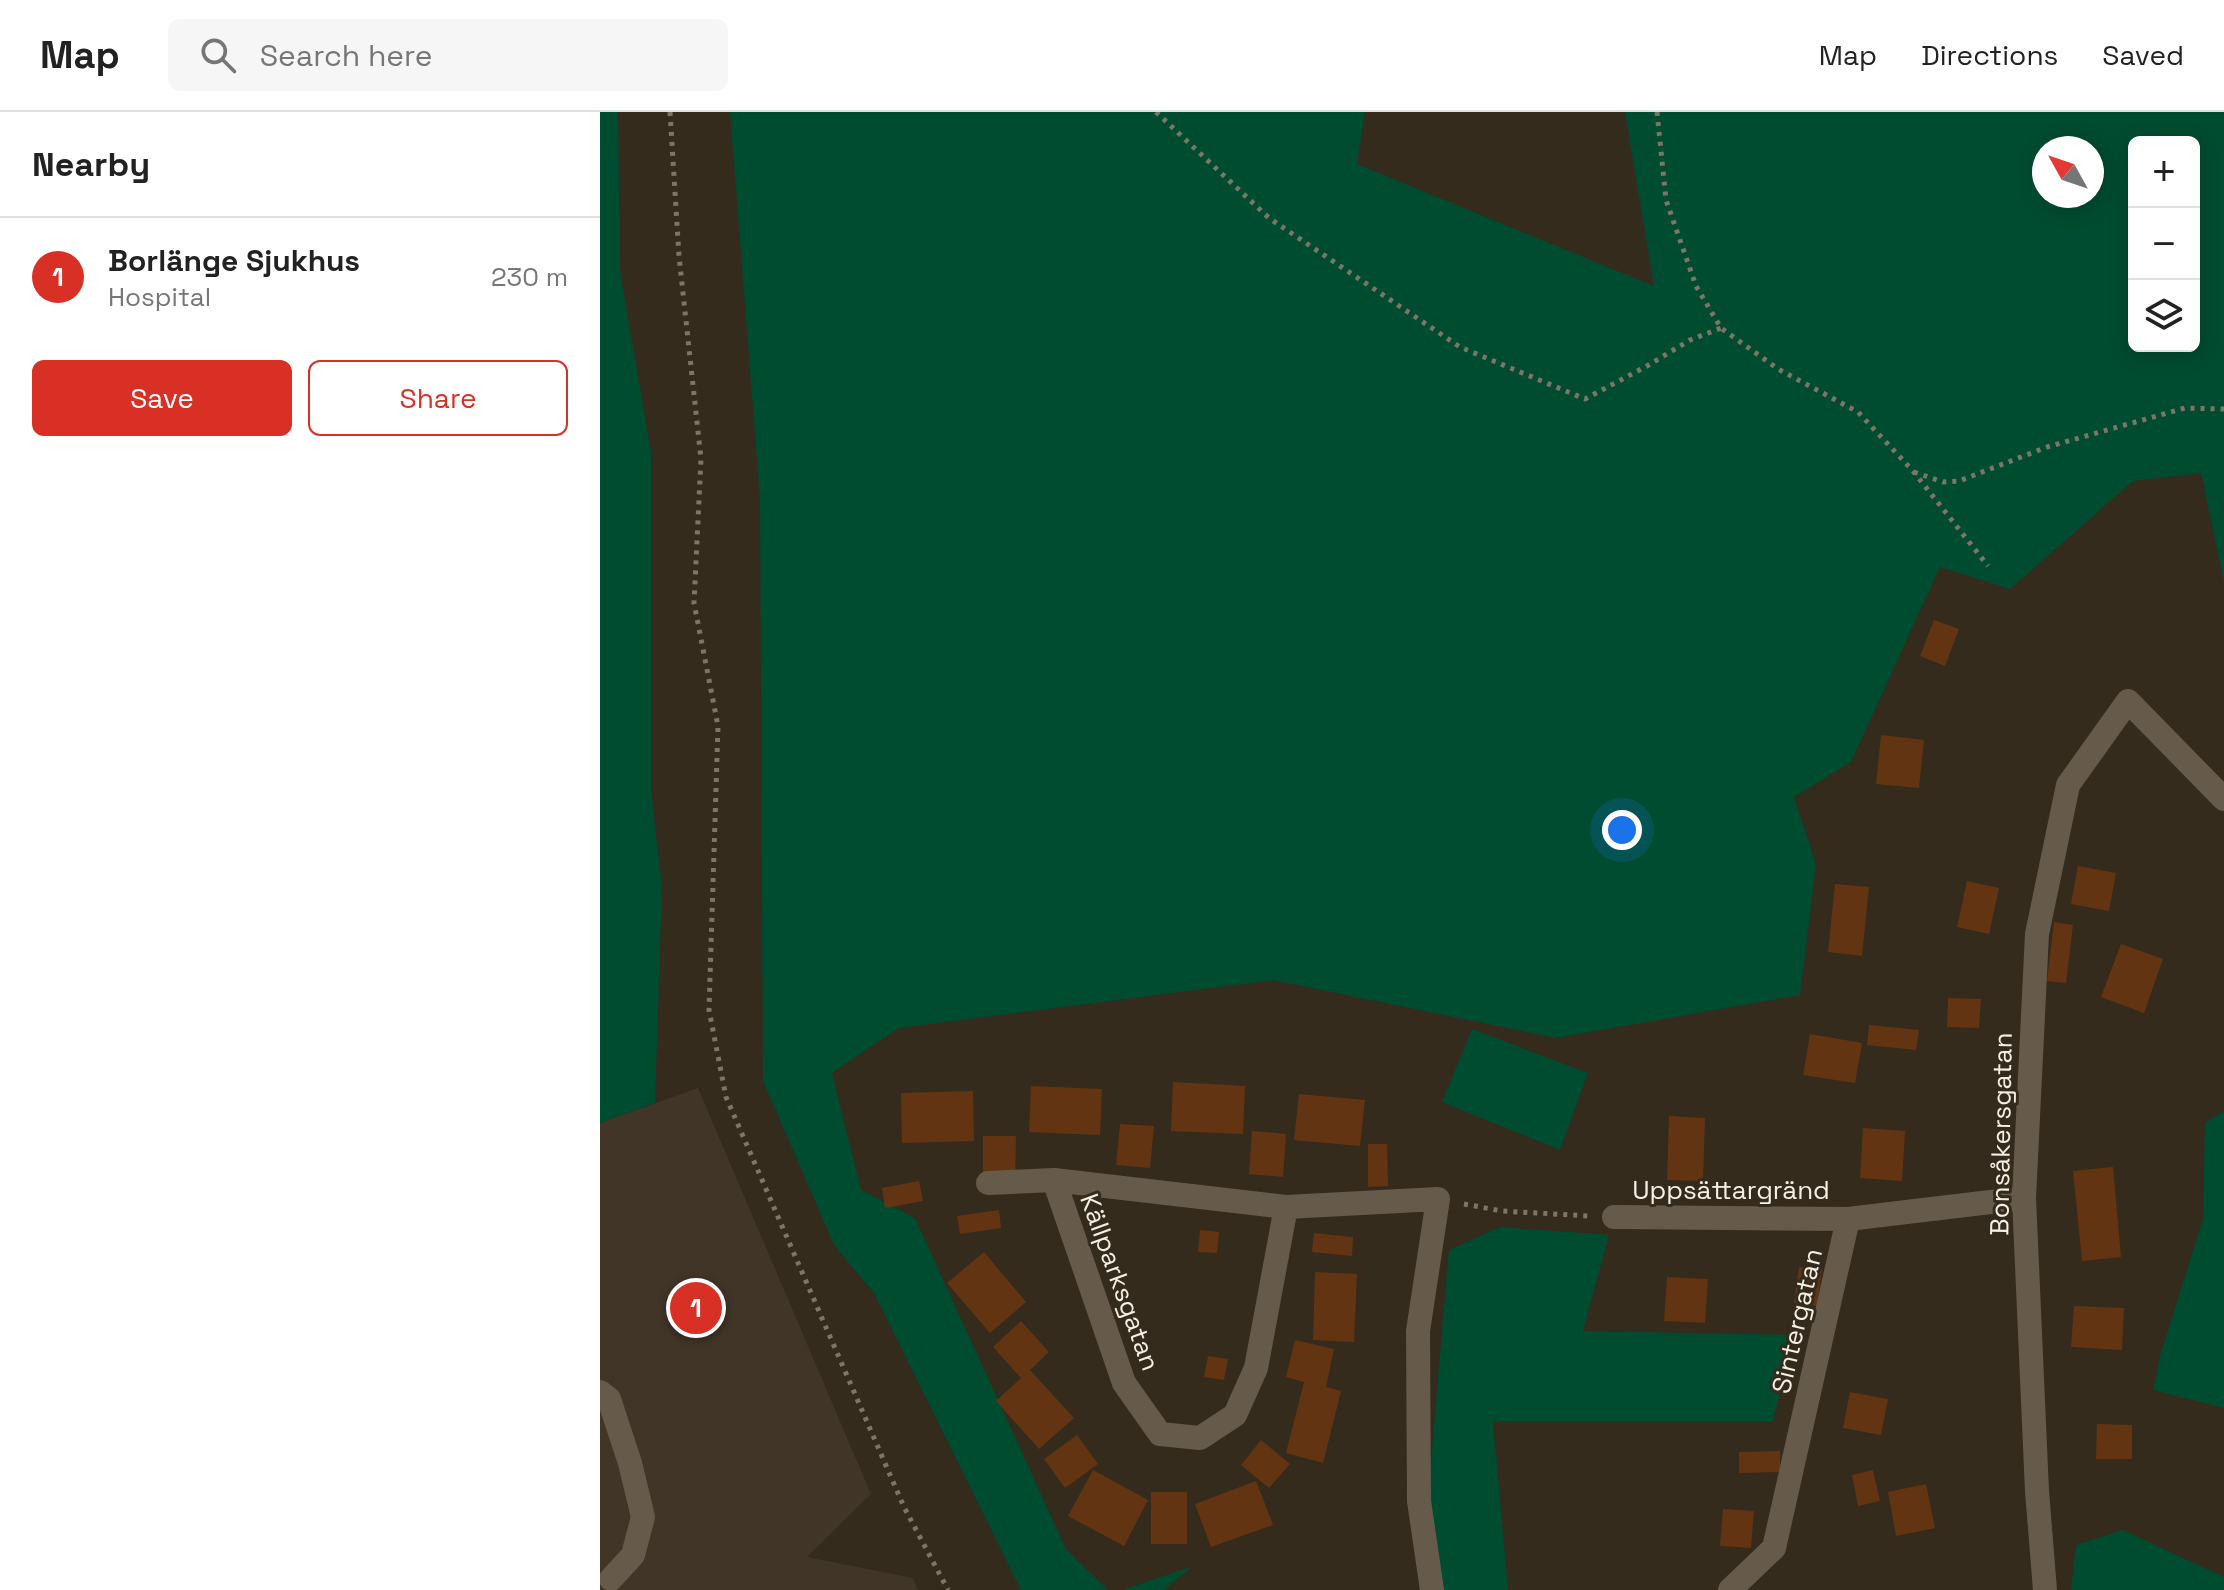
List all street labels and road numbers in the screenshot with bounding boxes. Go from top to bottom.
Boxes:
street label: Bonsåkersgatan [1982,1032,2020,1236]
street label: Uppsättargränd [1632,1173,1830,1207]
street label: Källparksgatan [1072,1189,1168,1375]
street label: Sintergatan [1764,1245,1830,1397]

